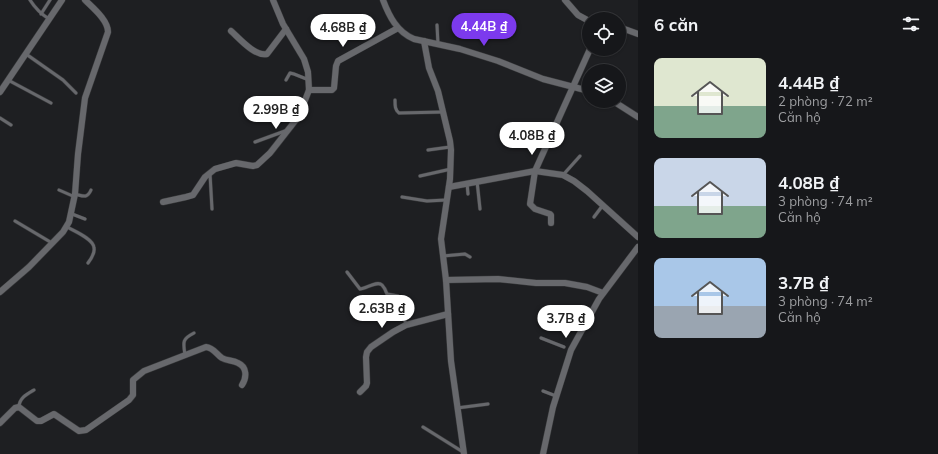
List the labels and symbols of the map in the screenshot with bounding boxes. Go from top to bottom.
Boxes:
pin: 4.44B ₫ [447,13,521,47]
pin: 4.68B ₫ [306,14,380,48]
pin: 2.99B ₫ [239,96,313,130]
pin: 4.08B ₫ [495,122,569,156]
pin: 2.63B ₫ [345,295,419,329]
pin: 3.7B ₫ [533,305,599,339]

